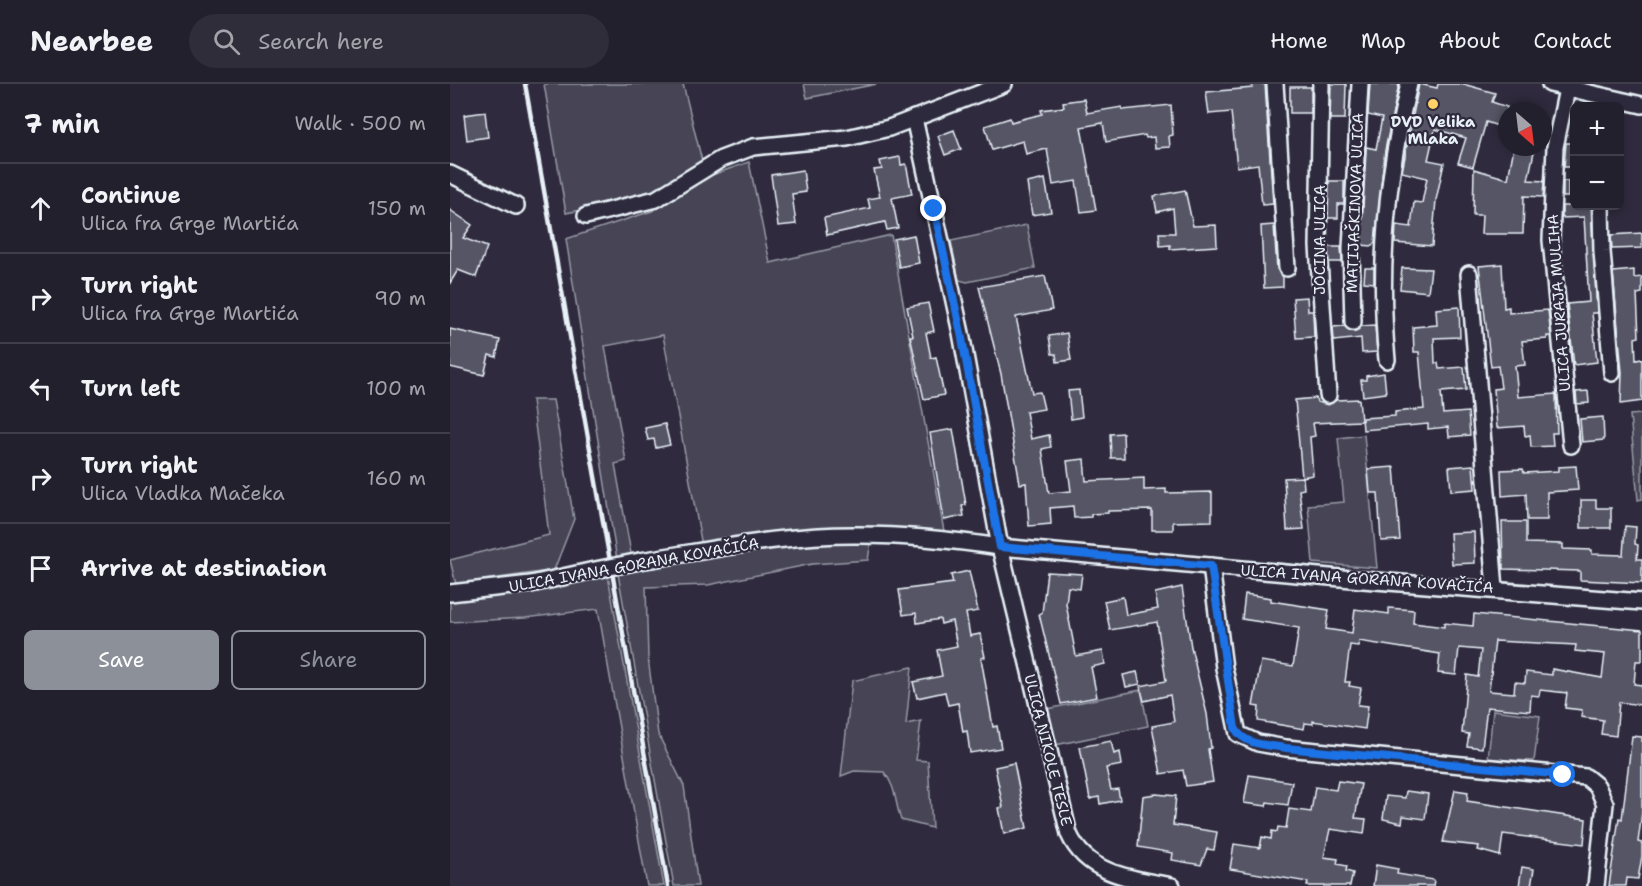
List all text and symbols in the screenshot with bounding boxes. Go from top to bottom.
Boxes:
search box [189,14,609,68]
text: Nearbee [30,22,153,60]
icon: search [210,25,243,58]
text: Search here [258,27,384,56]
text: Home [1270,27,1328,55]
text: Map [1361,27,1406,55]
text: About [1439,27,1500,55]
text: Contact [1533,27,1612,55]
marker: DVD Velika Mlaka [1426,97,1440,111]
north arrow [1498,102,1552,156]
map controls [1570,102,1624,210]
button: + [1570,102,1624,156]
text: 7 min [24,106,100,141]
text: Walk · 500 m [294,110,426,136]
street label: MATIJAŠKINOVA ULICA [1341,112,1368,293]
place label: DVD Velika Mlaka [1391,112,1476,149]
button: − [1570,156,1624,210]
text: Continue [81,181,181,210]
street label: JOCINA ULICA [1310,185,1330,295]
icon: ahead [24,192,57,225]
text: 150 m [368,195,426,221]
route end [920,195,946,221]
text: Ulica fra Grge Martića [81,210,299,236]
street label: ULICA JURAJA MULIHA [1543,214,1575,392]
text: Turn right [81,271,198,300]
icon: right [24,282,57,315]
text: 90 m [374,285,426,311]
text: Ulica fra Grge Martića [81,300,299,326]
icon: left [24,372,57,405]
text: Turn left [81,374,180,403]
text: 100 m [366,375,426,401]
text: Turn right [81,451,198,480]
icon: right [24,462,57,495]
text: 160 m [367,465,426,491]
text: Ulica Vladka Mačeka [81,480,285,506]
street label: ULICA IVANA GORANA KOVAČIĆA [507,532,761,597]
icon: arrive [24,552,57,585]
text: Arrive at destination [81,554,327,583]
street label: ULICA IVANA GORANA KOVAČIĆA [1240,559,1494,598]
button: Save [24,630,219,690]
button: Share [231,630,426,690]
street label: ULICA NIKOLE TESLE [1019,672,1077,828]
route start [1549,761,1575,787]

